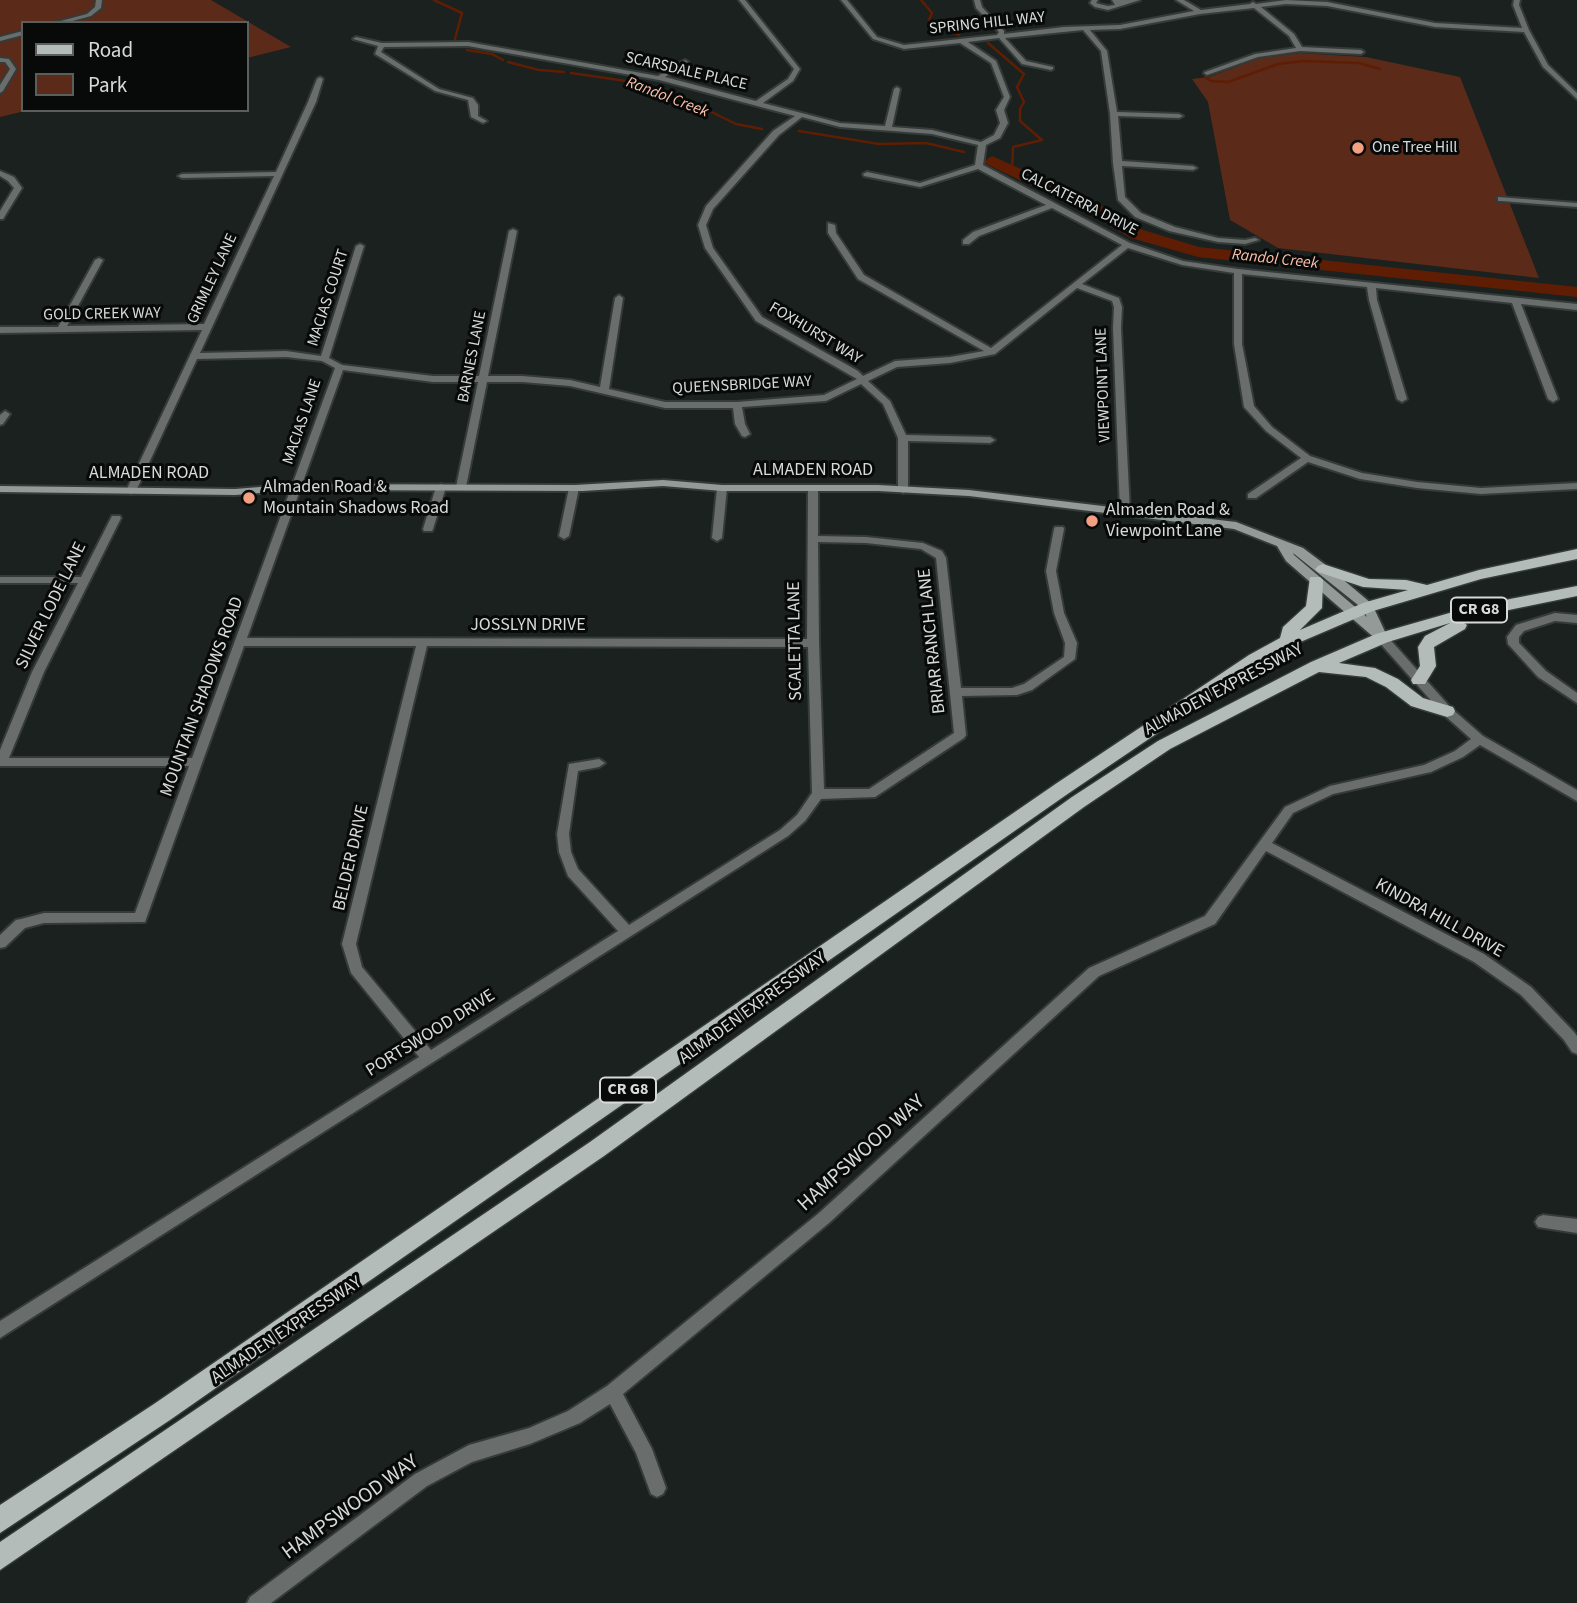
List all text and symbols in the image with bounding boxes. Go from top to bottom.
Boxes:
street label: SPRING HILL WAY [928,8,1046,40]
legend [21,21,248,112]
text: Road [88,35,133,65]
street label: SCARSDALE PLACE [623,49,749,95]
text: Park [88,70,127,100]
water label: Randol Creek [623,73,711,123]
place label: One Tree Hill [1372,138,1457,158]
marker: One Tree Hill [1350,140,1366,156]
street label: CALCATERRA DRIVE [1017,165,1141,241]
street label: GRIMLEY LANE [184,231,242,327]
water label: Randol Creek [1231,246,1319,274]
street label: MACIAS COURT [304,247,354,349]
street label: FOXHURST WAY [765,299,865,369]
street label: GOLD CREEK WAY [43,304,161,326]
street label: BARNES LANE [455,310,491,404]
street label: VIEWPOINT LANE [1092,327,1116,443]
street label: QUEENSBRIDGE WAY [672,373,812,399]
street label: MACIAS LANE [279,377,327,467]
street label: ALMADEN ROAD [753,460,873,482]
street label: ALMADEN ROAD [89,463,209,485]
place label: Almaden Road & Mountain Shadows Road [263,477,449,520]
marker: Almaden Road & Mountain Shadows Road [241,490,257,506]
place label: Almaden Road & Viewpoint Lane [1106,500,1230,542]
marker: Almaden Road & Viewpoint Lane [1084,513,1100,529]
street label: SILVER LODE LANE [12,539,92,673]
street label: BRIAR RANCH LANE [915,567,951,715]
street label: SCALETTA LANE [784,581,808,701]
street label: MOUNTAIN SHADOWS ROAD [157,594,249,800]
road number: CR G8 [1451,597,1507,622]
street label: JOSSLYN DRIVE [470,615,586,637]
street label: ALMADEN EXPRESSWAY [1141,639,1307,741]
street label: BELDER DRIVE [329,803,375,913]
street label: KINDRA HILL DRIVE [1371,875,1507,963]
street label: ALMADEN EXPRESSWAY [675,948,831,1070]
street label: PORTSWOOD DRIVE [362,986,500,1082]
road number: CR G8 [600,1078,656,1102]
street label: HAMPSWOOD WAY [793,1090,931,1218]
street label: ALMADEN EXPRESSWAY [208,1273,366,1389]
street label: HAMPSWOOD WAY [278,1450,424,1566]

